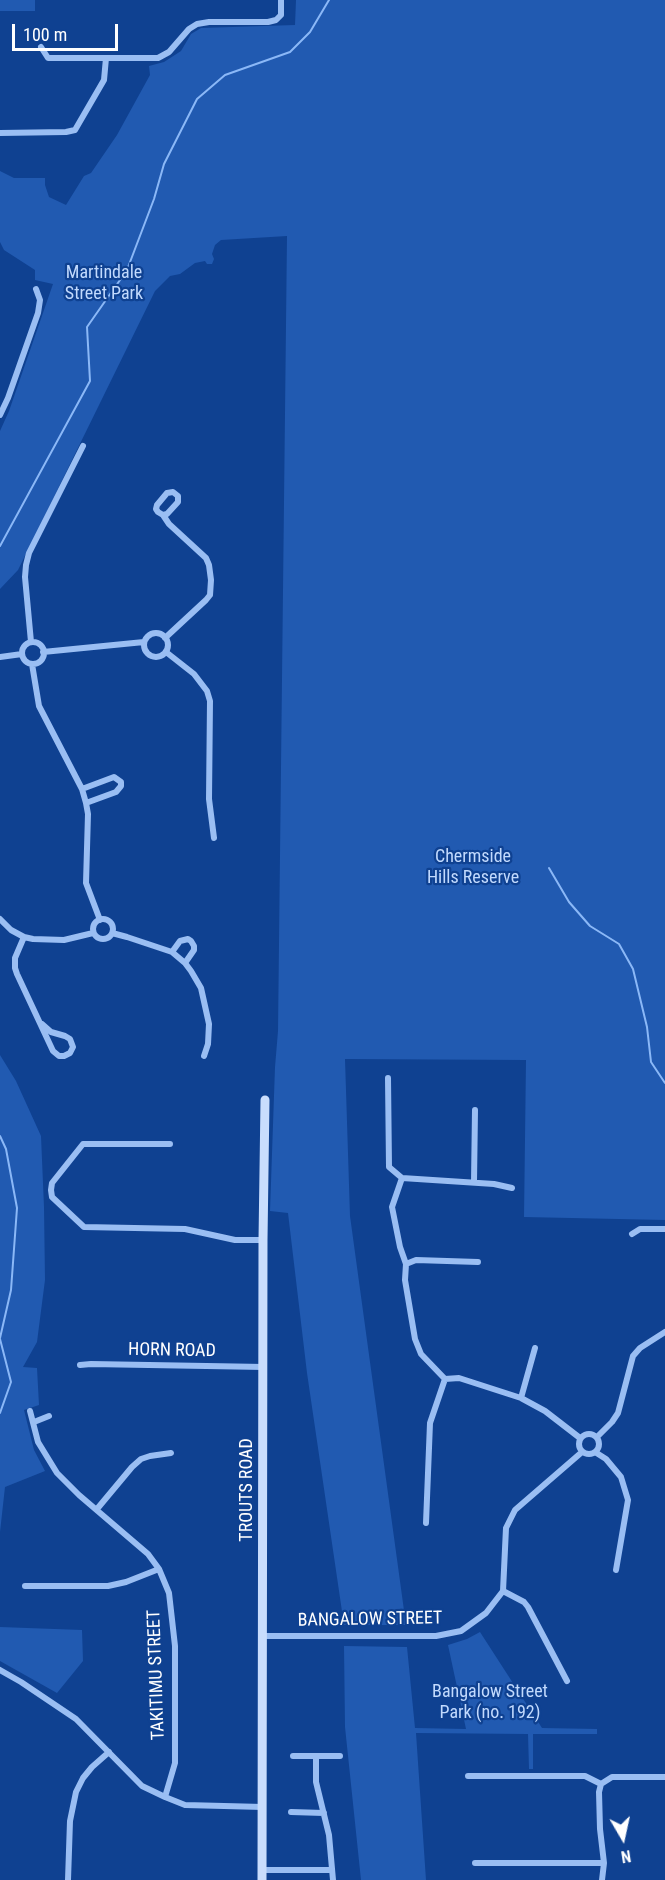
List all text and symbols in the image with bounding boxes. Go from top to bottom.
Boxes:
scale bar [15,12,122,50]
text: 100 m [23,24,67,45]
park label: Martindale Street Park [65,262,143,304]
park label: Chermside Hills Reserve [427,846,519,888]
street label: HORN ROAD [128,1339,216,1363]
street label: TROUTS ROAD [236,1438,258,1542]
street label: BANGALOW STREET [297,1608,443,1632]
street label: TAKITIMU STREET [144,1609,170,1741]
park label: Bangalow Street Park (no. 192) [432,1681,548,1724]
north arrow [593,1808,653,1868]
text: N [620,1846,632,1866]

